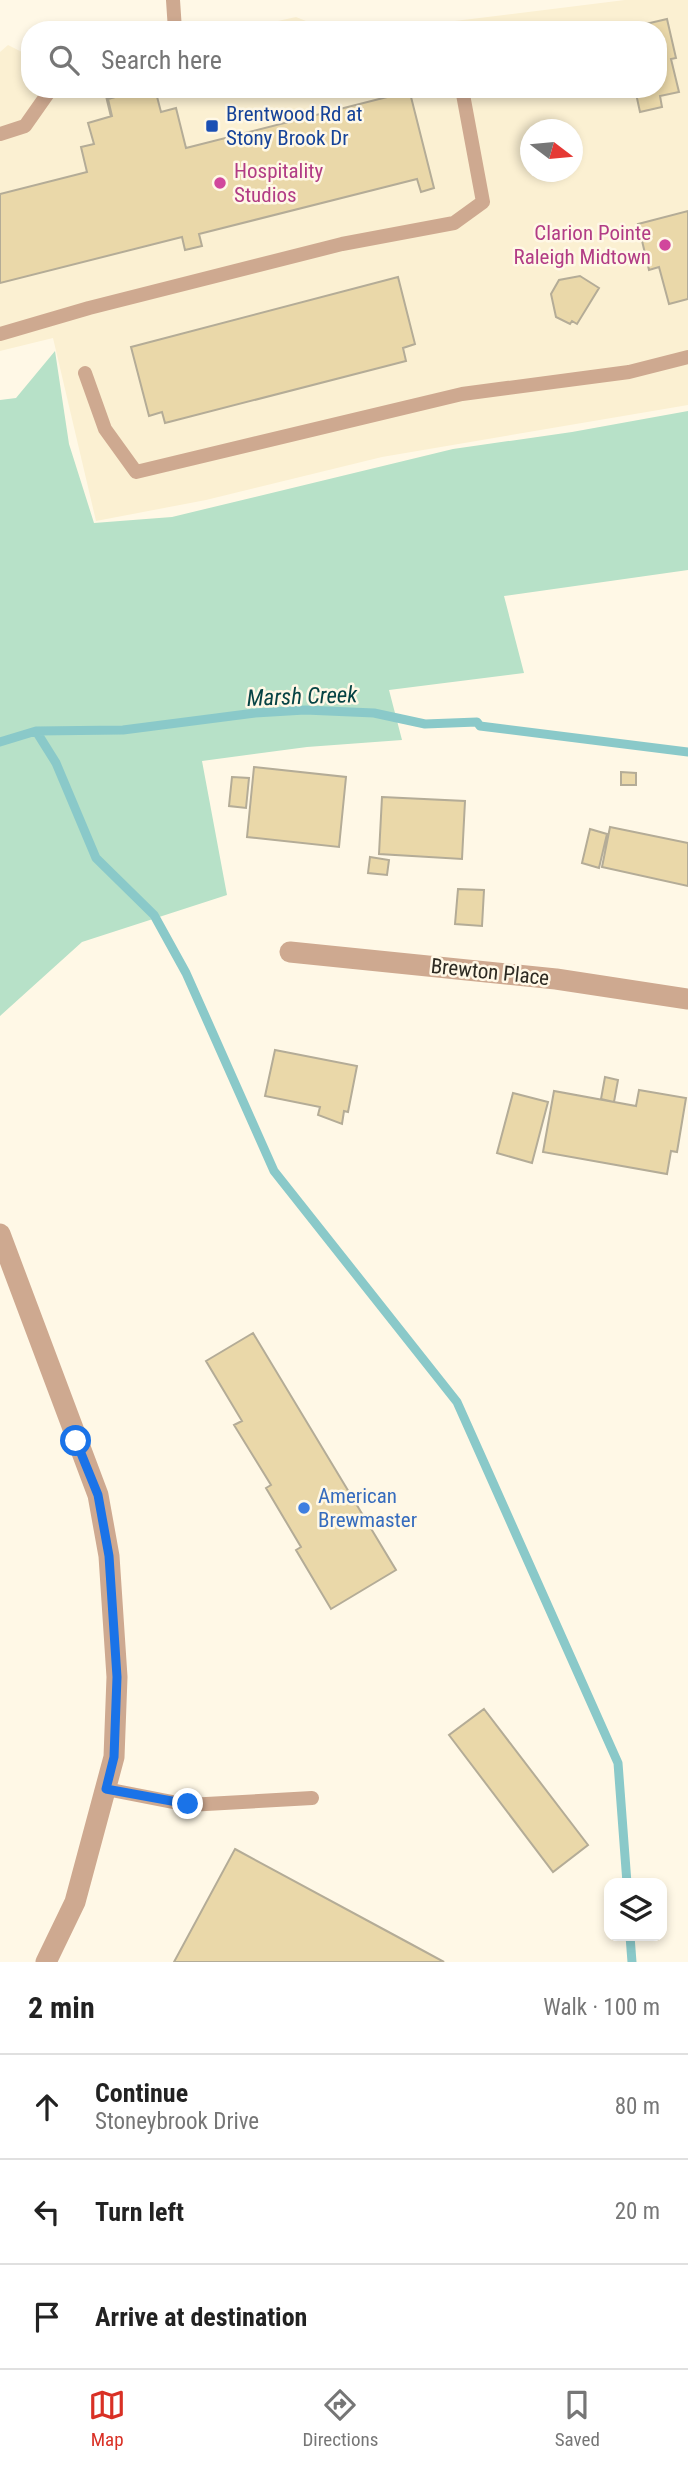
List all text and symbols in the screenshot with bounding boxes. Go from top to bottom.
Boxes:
search box [21,21,667,98]
icon: search [45,41,83,79]
text: Search here [101,45,222,75]
place label: Brentwood Rd at Stony Brook Dr [226,102,363,150]
marker: Brentwood Rd at Stony Brook Dr [204,118,220,134]
north arrow [520,119,583,182]
place label: Hospitality Studios [234,159,323,207]
marker: Hospitality Studios [212,175,228,191]
place label: Clarion Pointe Raleigh Midtown [514,221,651,269]
marker: Clarion Pointe Raleigh Midtown [657,237,673,253]
water label: Marsh Creek [246,681,359,712]
street label: Brewton Place [430,954,550,990]
route start [60,1425,91,1456]
place label: American Brewmaster [318,1484,417,1532]
marker: American Brewmaster [296,1500,312,1516]
route end [172,1788,203,1819]
map controls [604,1878,667,1941]
button: layers [604,1878,667,1941]
text: 2 min [28,1990,95,2025]
text: Walk · 100 m [543,1994,660,2021]
text: Continue [95,2078,188,2108]
icon: ahead [28,2088,66,2126]
text: 80 m [615,2093,660,2120]
text: Stoneybrook Drive [95,2108,259,2135]
icon: left [28,2193,66,2231]
text: Turn left [95,2197,184,2227]
text: 20 m [615,2198,660,2225]
icon: arrive [28,2298,66,2336]
text: Arrive at destination [95,2302,307,2332]
tab: Map [88,2386,126,2451]
tab: Directions [302,2386,378,2451]
tab: Saved [555,2386,600,2451]

